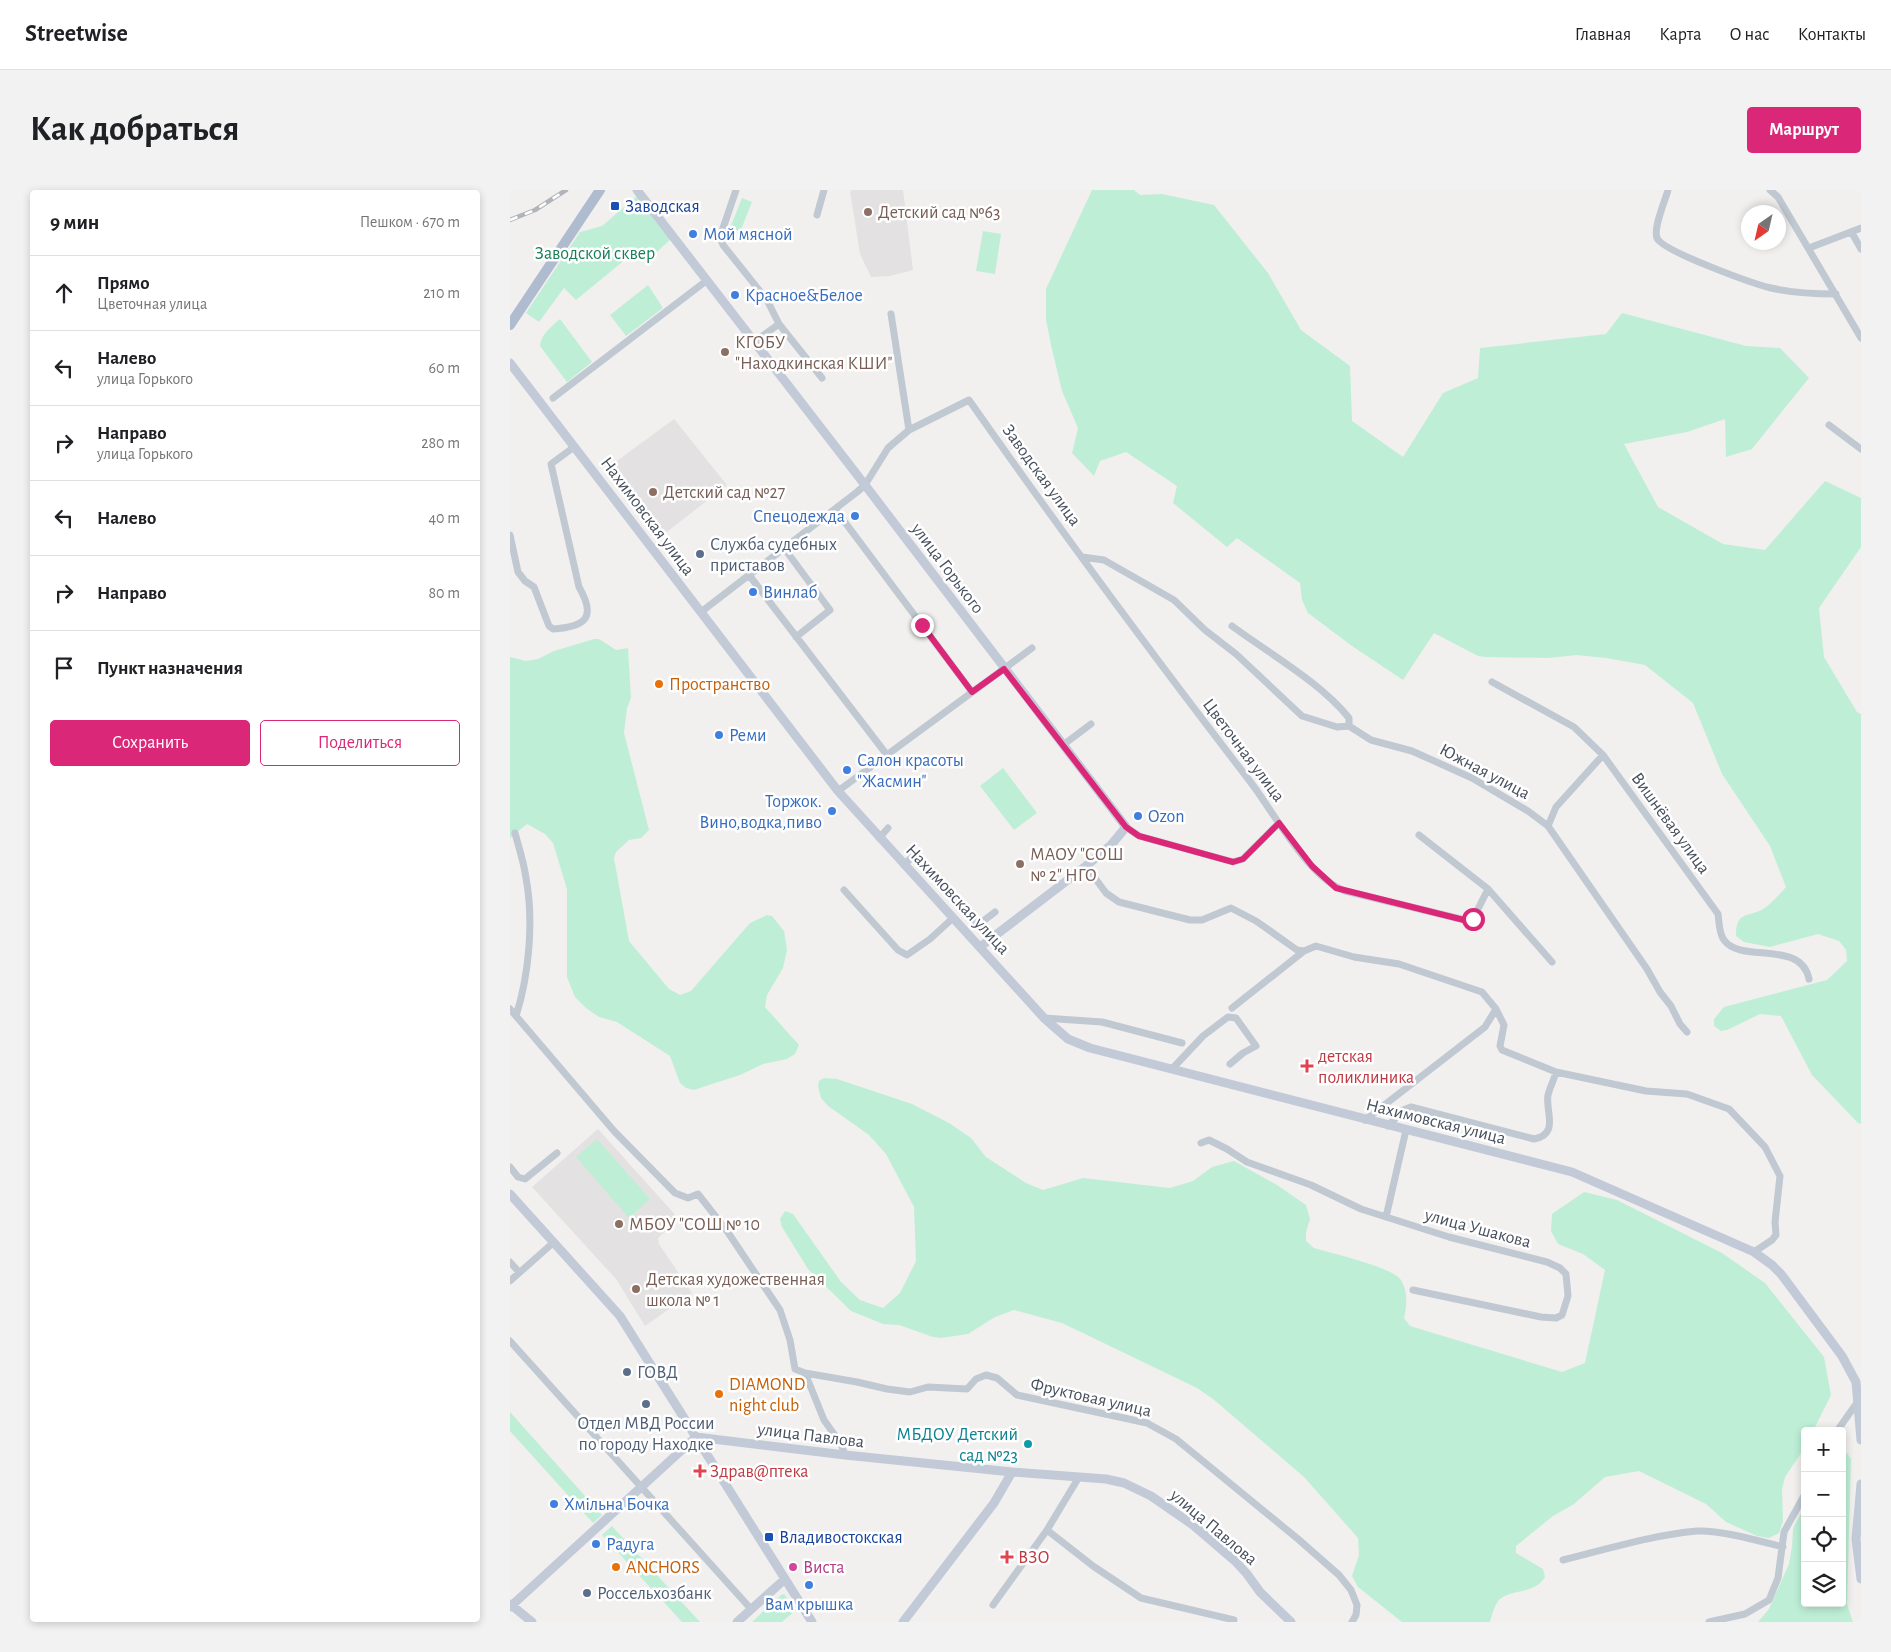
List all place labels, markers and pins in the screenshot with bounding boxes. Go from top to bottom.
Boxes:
place label: Заводская [625,198,700,216]
marker: Заводская [609,200,621,212]
place label: Детский сад №63 [878,204,1000,222]
marker: Детский сад №63 [862,206,874,218]
place label: Мой мясной [703,226,793,244]
marker: Мой мясной [687,228,699,240]
place label: Красное&Белое [745,287,863,305]
marker: Красное&Белое [729,289,741,301]
place label: КГОБУ "Находкинская КШИ" [735,334,893,373]
marker: КГОБУ "Находкинская КШИ" [719,346,731,358]
place label: Детский сад №27 [663,484,785,502]
marker: Детский сад №27 [647,486,659,498]
place label: Спецодежда [753,508,845,526]
marker: Спецодежда [849,510,861,522]
place label: Служба судебных приставов [710,535,837,575]
marker: Служба судебных приставов [694,548,706,560]
place label: Винлаб [763,583,817,602]
marker: Винлаб [747,586,759,598]
place label: Пространство [669,676,770,694]
marker: Пространство [653,678,665,690]
place label: Реми [729,727,767,745]
marker: Реми [713,729,725,741]
place label: Салон красоты "Жасмин" [857,752,964,791]
marker: Салон красоты "Жасмин" [841,764,853,776]
place label: Торжок. Вино,водка,пиво [699,793,822,832]
marker: Торжок. Вино,водка,пиво [826,805,838,817]
place label: Ozon [1148,808,1185,826]
marker: Ozon [1132,810,1144,822]
place label: МАОУ "СОШ № 2" НГО [1030,846,1124,885]
marker: МАОУ "СОШ № 2" НГО [1014,858,1026,870]
place label: детская поликлиника [1318,1048,1414,1087]
marker: детская поликлиника [1300,1059,1314,1073]
place label: МБОУ "СОШ № 10 [629,1216,760,1234]
marker: МБОУ "СОШ № 10 [613,1218,625,1230]
place label: Детская художественная школа № 1 [646,1271,825,1310]
marker: Детская художественная школа № 1 [630,1283,642,1295]
place label: ГОВД [637,1364,678,1382]
marker: ГОВД [621,1366,633,1378]
place label: DIAMOND night club [729,1376,805,1415]
marker: DIAMOND night club [713,1388,725,1400]
marker: Отдел МВД России по городу Находке [640,1398,652,1410]
place label: Отдел МВД России по городу Находке [577,1415,715,1454]
place label: МБДОУ Детский сад №23 [896,1426,1018,1465]
marker: МБДОУ Детский сад №23 [1022,1438,1034,1450]
place label: Здрав@птека [710,1463,809,1481]
marker: Здрав@птека [694,1465,706,1477]
place label: Хмільна Бочка [564,1496,670,1514]
marker: Хмільна Бочка [548,1498,560,1510]
place label: Владивостокская [779,1529,903,1547]
marker: Владивостокская [763,1531,775,1543]
place label: Радуга [606,1536,654,1554]
marker: Радуга [590,1538,602,1550]
place label: ВЗО [1018,1549,1050,1567]
marker: ВЗО [1000,1550,1014,1564]
place label: ANCHORS [626,1559,700,1577]
place label: Виста [803,1559,845,1577]
marker: ANCHORS [610,1561,622,1573]
marker: Виста [787,1561,799,1573]
marker: Вам крышка [803,1579,815,1591]
place label: Россельхозбанк [597,1584,712,1603]
marker: Россельхозбанк [581,1587,593,1599]
place label: Вам крышка [764,1596,854,1614]

